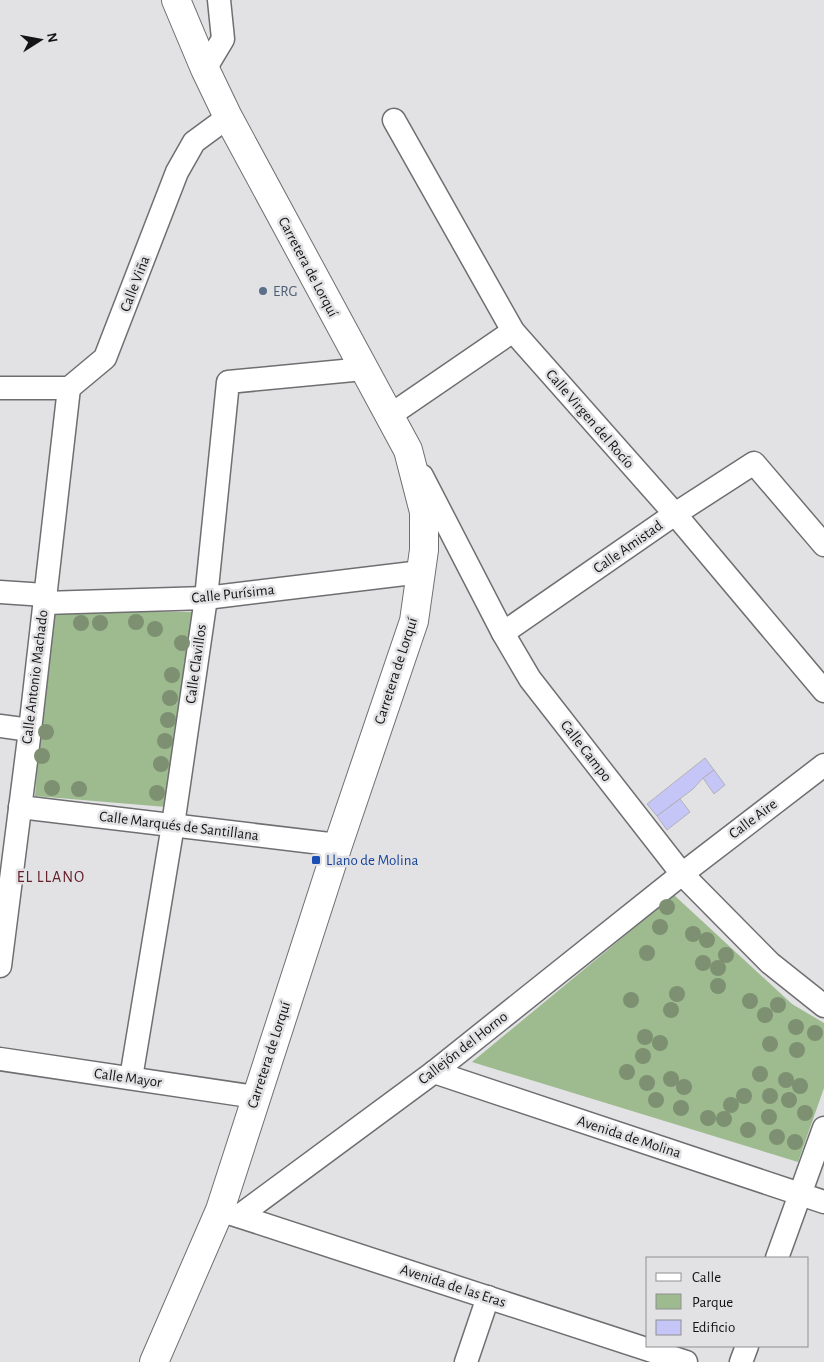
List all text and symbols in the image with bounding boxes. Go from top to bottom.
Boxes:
north arrow [15,15,65,65]
text: N [44,32,60,44]
street label: Carretera de Lorquí [275,215,341,320]
street label: Calle Viña [118,254,152,314]
place label: ERG [273,284,297,299]
marker: ERG [257,285,269,297]
street label: Calle Virgen del Rocío [543,367,637,471]
street label: Calle Amistad [591,518,666,576]
street label: Calle Purísima [191,582,275,606]
street label: Calle Antonio Machado [19,609,51,745]
street label: Carretera de Lorquí [372,616,420,726]
street label: Calle Clavillos [183,623,209,705]
street label: Calle Campo [558,718,614,784]
street label: Calle Aire [726,796,780,842]
street label: Calle Marqués de Santillana [98,809,260,843]
place label: Llano de Molina [326,853,418,868]
marker: Llano de Molina [310,854,322,866]
district label: EL LLANO [17,869,85,885]
street label: Carretera de Lorquí [245,1000,293,1110]
street label: Callejón del Horno [416,1009,510,1087]
street label: Calle Mayor [93,1066,163,1090]
street label: Avenida de Molina [575,1113,683,1161]
legend [646,1257,809,1347]
street label: Avenida de las Eras [398,1262,508,1310]
text: Calle [692,1270,721,1285]
text: Parque [692,1295,733,1310]
text: Edificio [692,1320,735,1335]

